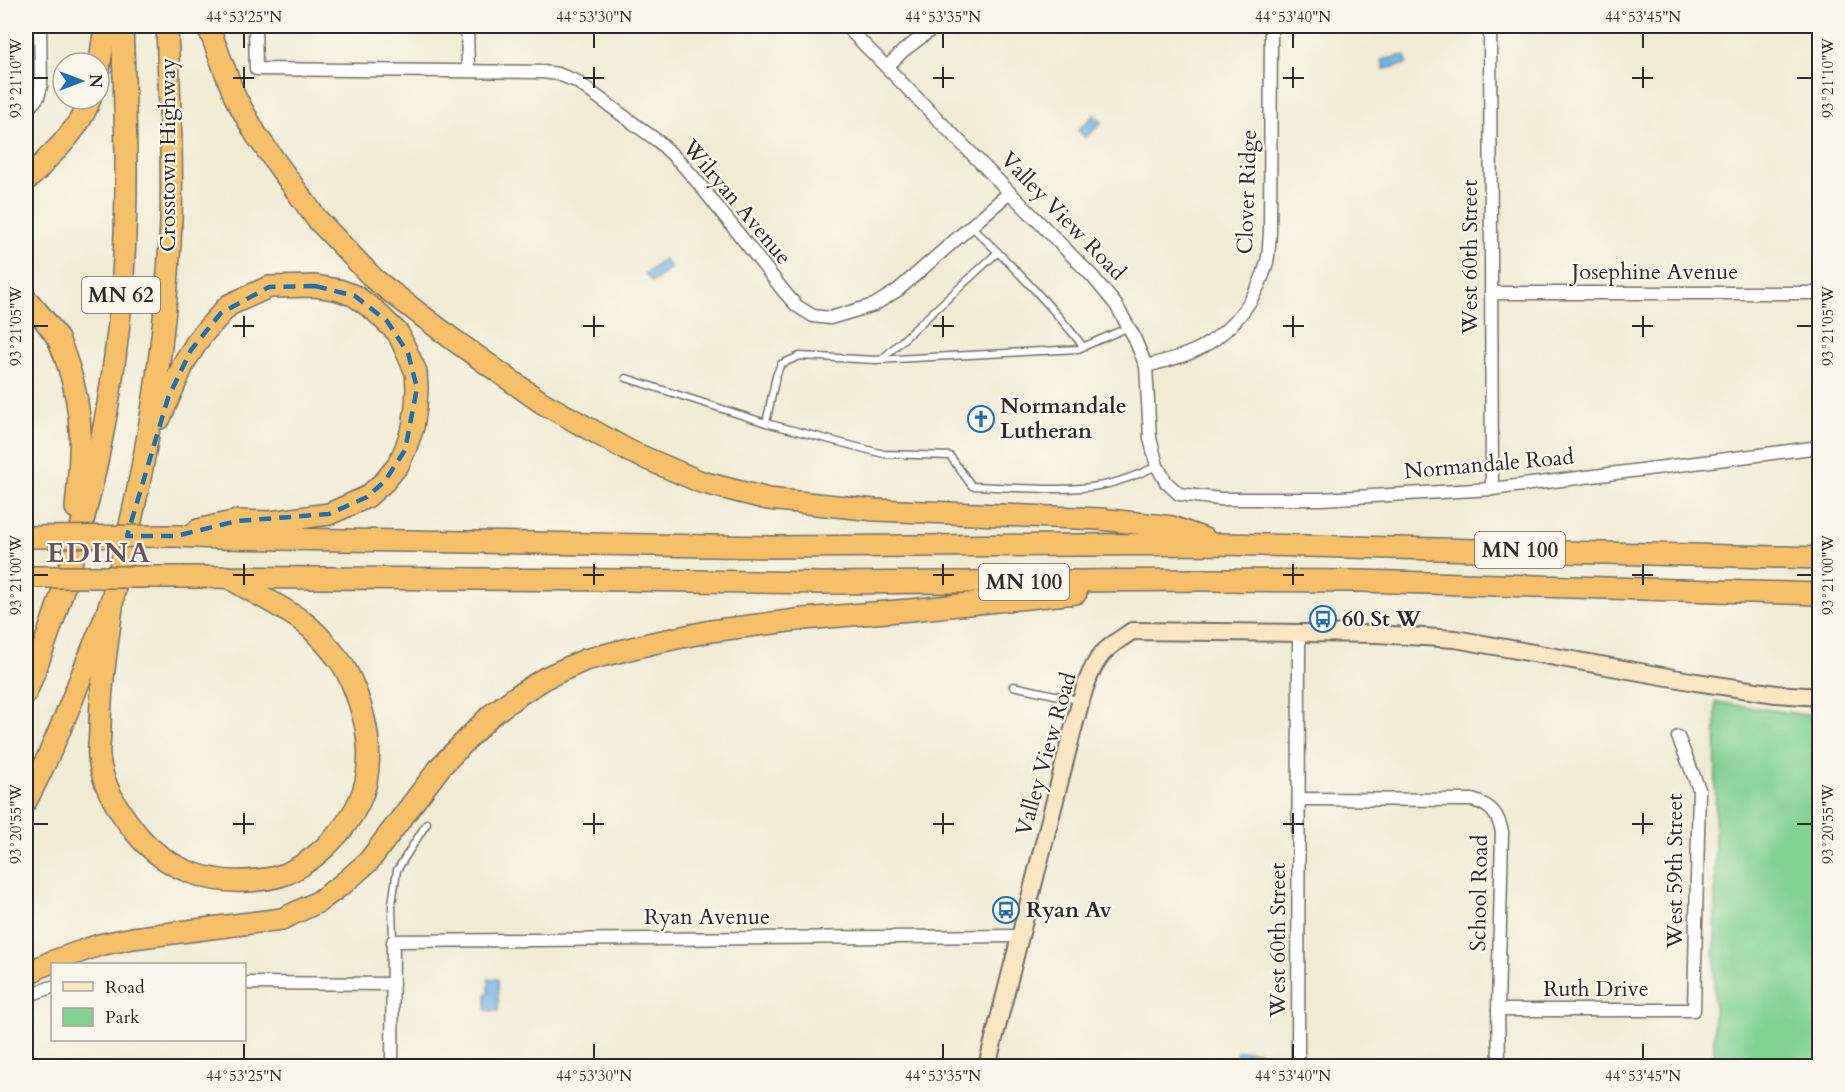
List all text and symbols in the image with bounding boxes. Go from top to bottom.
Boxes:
text: 44°53'25"N [206,7,282,27]
text: 44°53'30"N [556,7,632,27]
text: 44°53'35"N [905,7,981,27]
text: 44°53'40"N [1255,7,1331,27]
text: 44°53'45"N [1605,7,1681,27]
text: 93°21'10"W [6,38,26,118]
text: 93°21'10"W [1818,38,1838,118]
north arrow [51,51,111,111]
street label: Crosstown Highway [153,58,183,252]
text: N [84,74,106,88]
street label: Clover Ridge [1230,129,1264,255]
street label: Wilryan Avenue [675,132,798,271]
street label: Valley View Road [994,145,1133,287]
street label: West 60th Street [1455,180,1485,335]
street label: Josephine Avenue [1569,257,1738,287]
road number: MN 62 [82,277,160,313]
text: 93°21'05"W [6,286,26,366]
text: 93°21'05"W [1818,286,1838,366]
place label: Normandale Lutheran [1000,391,1127,446]
church icon: Normandale Lutheran [966,404,996,434]
street label: Normandale Road [1403,442,1575,486]
road number: MN 100 [1475,532,1565,568]
district label: EDINA [47,534,151,572]
text: 93°21'00"W [6,535,26,615]
text: 93°21'00"W [1818,535,1838,615]
road number: MN 100 [979,564,1069,600]
bus stop icon: 60 St W [1308,604,1338,634]
place label: 60 St W [1342,604,1422,634]
street label: Valley View Road [1008,669,1084,839]
text: 93°20'55"W [6,784,26,864]
text: 93°20'55"W [1818,784,1838,864]
street label: West 59th Street [1660,794,1690,949]
street label: School Road [1463,834,1495,952]
street label: West 60th Street [1263,863,1293,1018]
bus stop icon: Ryan Av [991,895,1021,925]
place label: Ryan Av [1026,895,1113,925]
street label: Ryan Avenue [644,902,770,932]
legend [51,963,246,1041]
street label: Ruth Drive [1543,974,1649,1004]
text: Road [105,975,145,1000]
text: Park [105,1005,140,1030]
text: 44°53'25"N [206,1066,282,1086]
text: 44°53'30"N [556,1066,632,1086]
text: 44°53'35"N [905,1066,981,1086]
text: 44°53'40"N [1255,1066,1331,1086]
text: 44°53'45"N [1605,1066,1681,1086]

